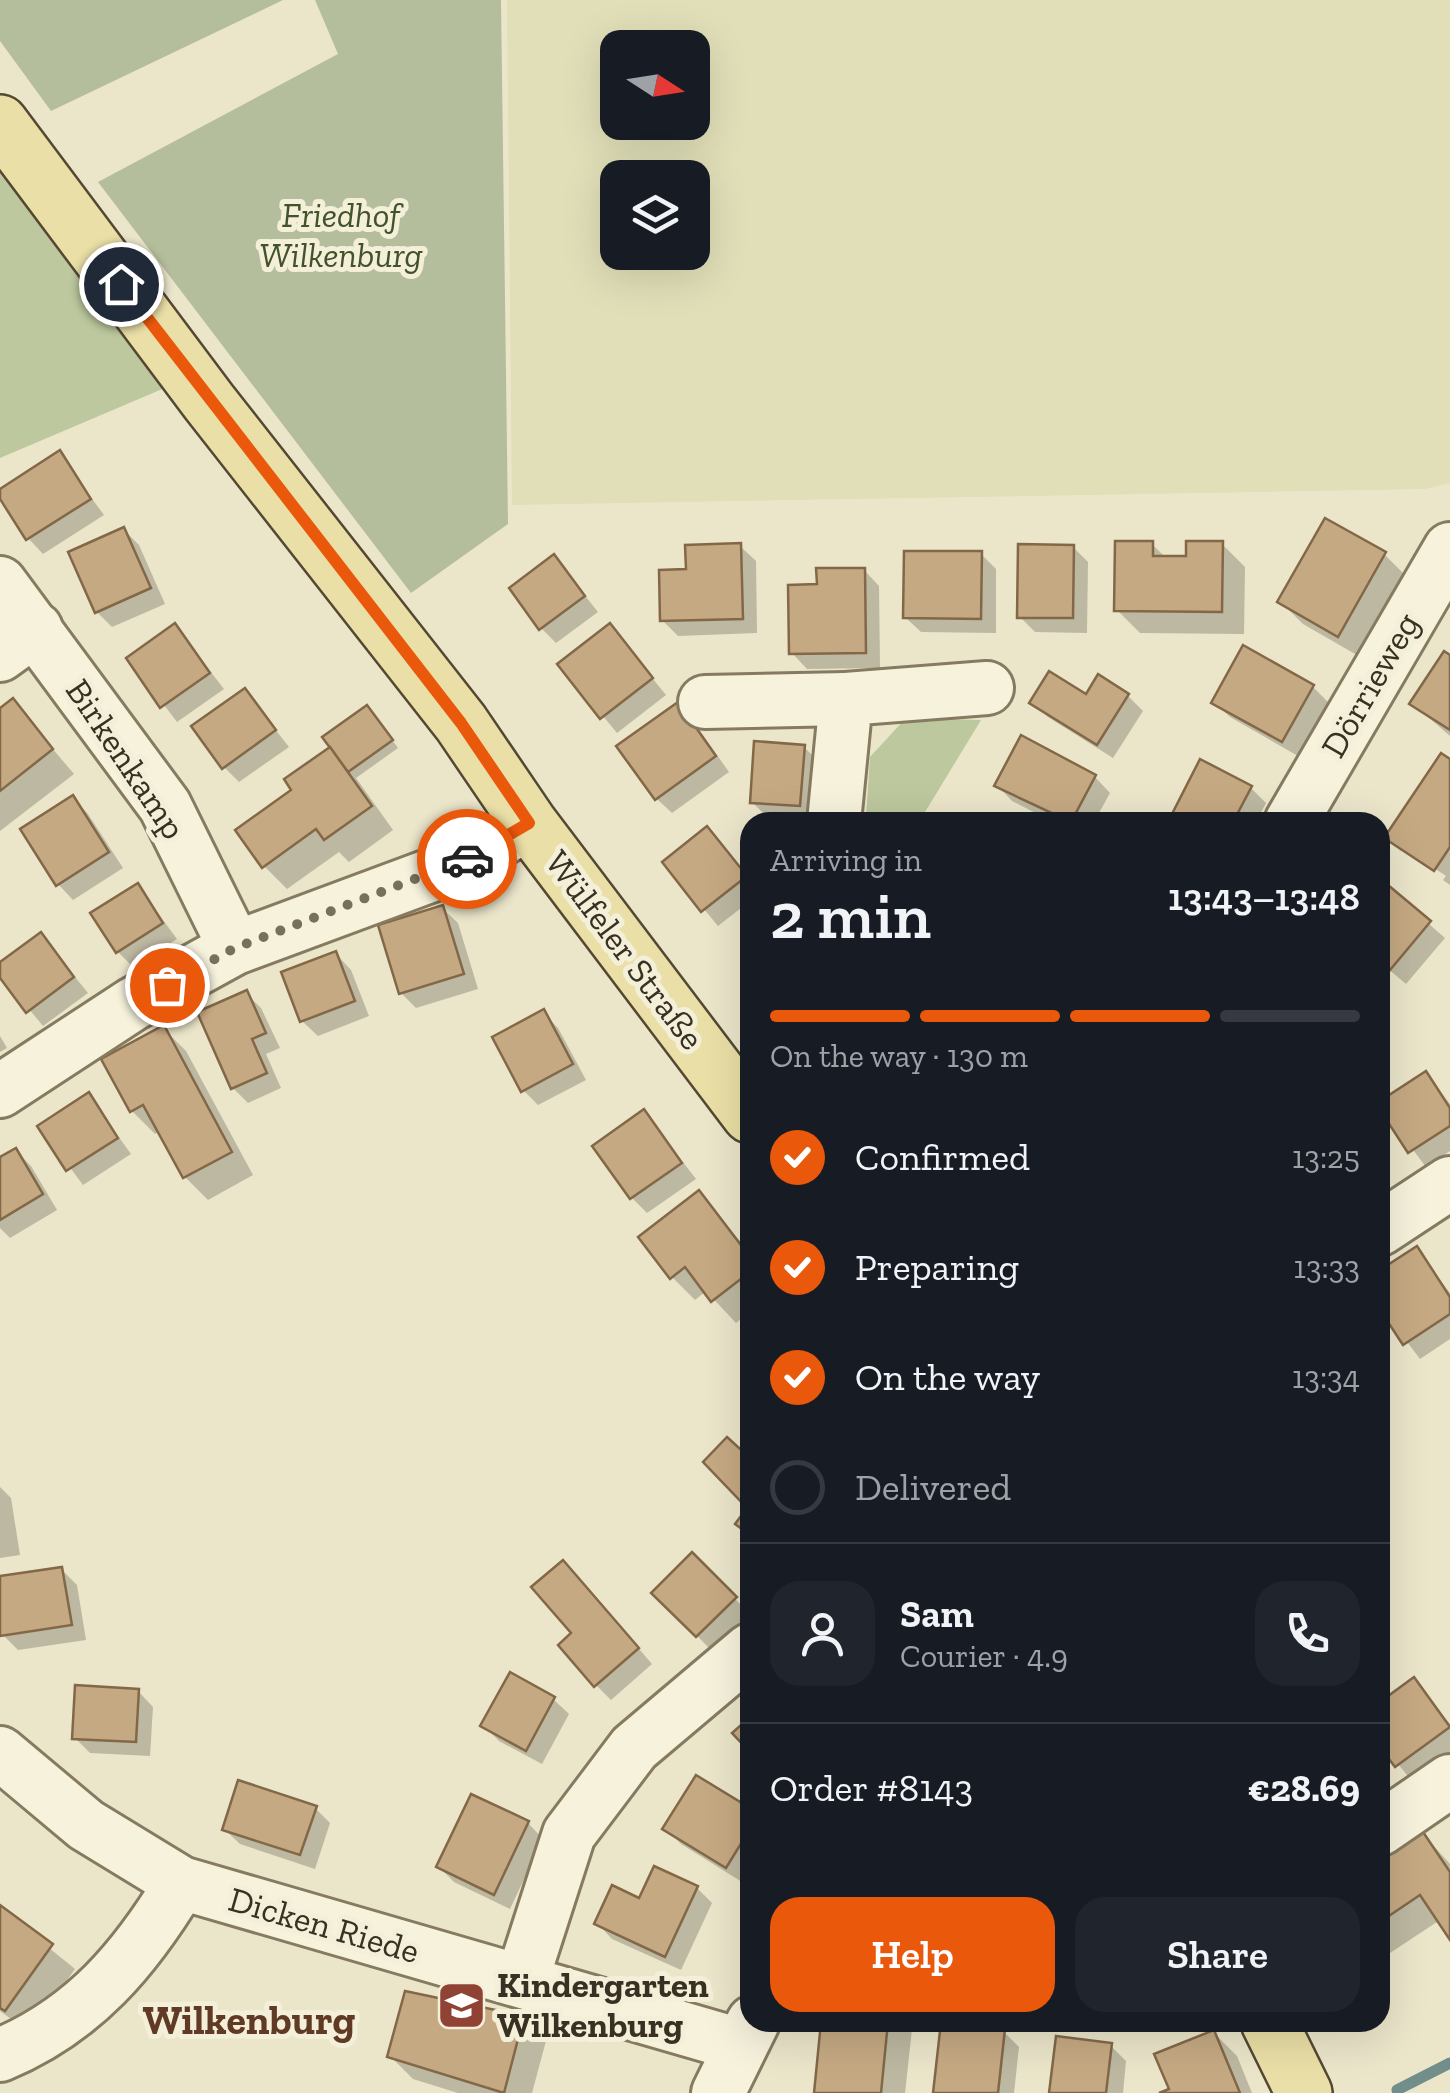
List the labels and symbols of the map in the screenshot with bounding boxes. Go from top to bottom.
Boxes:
north arrow [600,30,710,140]
park label: Friedhof Wilkenburg [259,194,424,276]
pin [79,242,164,327]
street label: Dörrieweg [1312,605,1428,765]
street label: Birkenkamp [57,671,195,847]
courier [417,809,517,909]
street label: Wülfeler Straße [536,842,714,1058]
pin [125,943,210,1028]
street label: Dicken Riede [224,1878,424,1972]
place label: Kindergarten Wilkenburg [497,1964,709,2046]
school or university icon: Kindergarten Wilkenburg [436,1979,488,2031]
district label: Wilkenburg [143,1996,356,2044]

